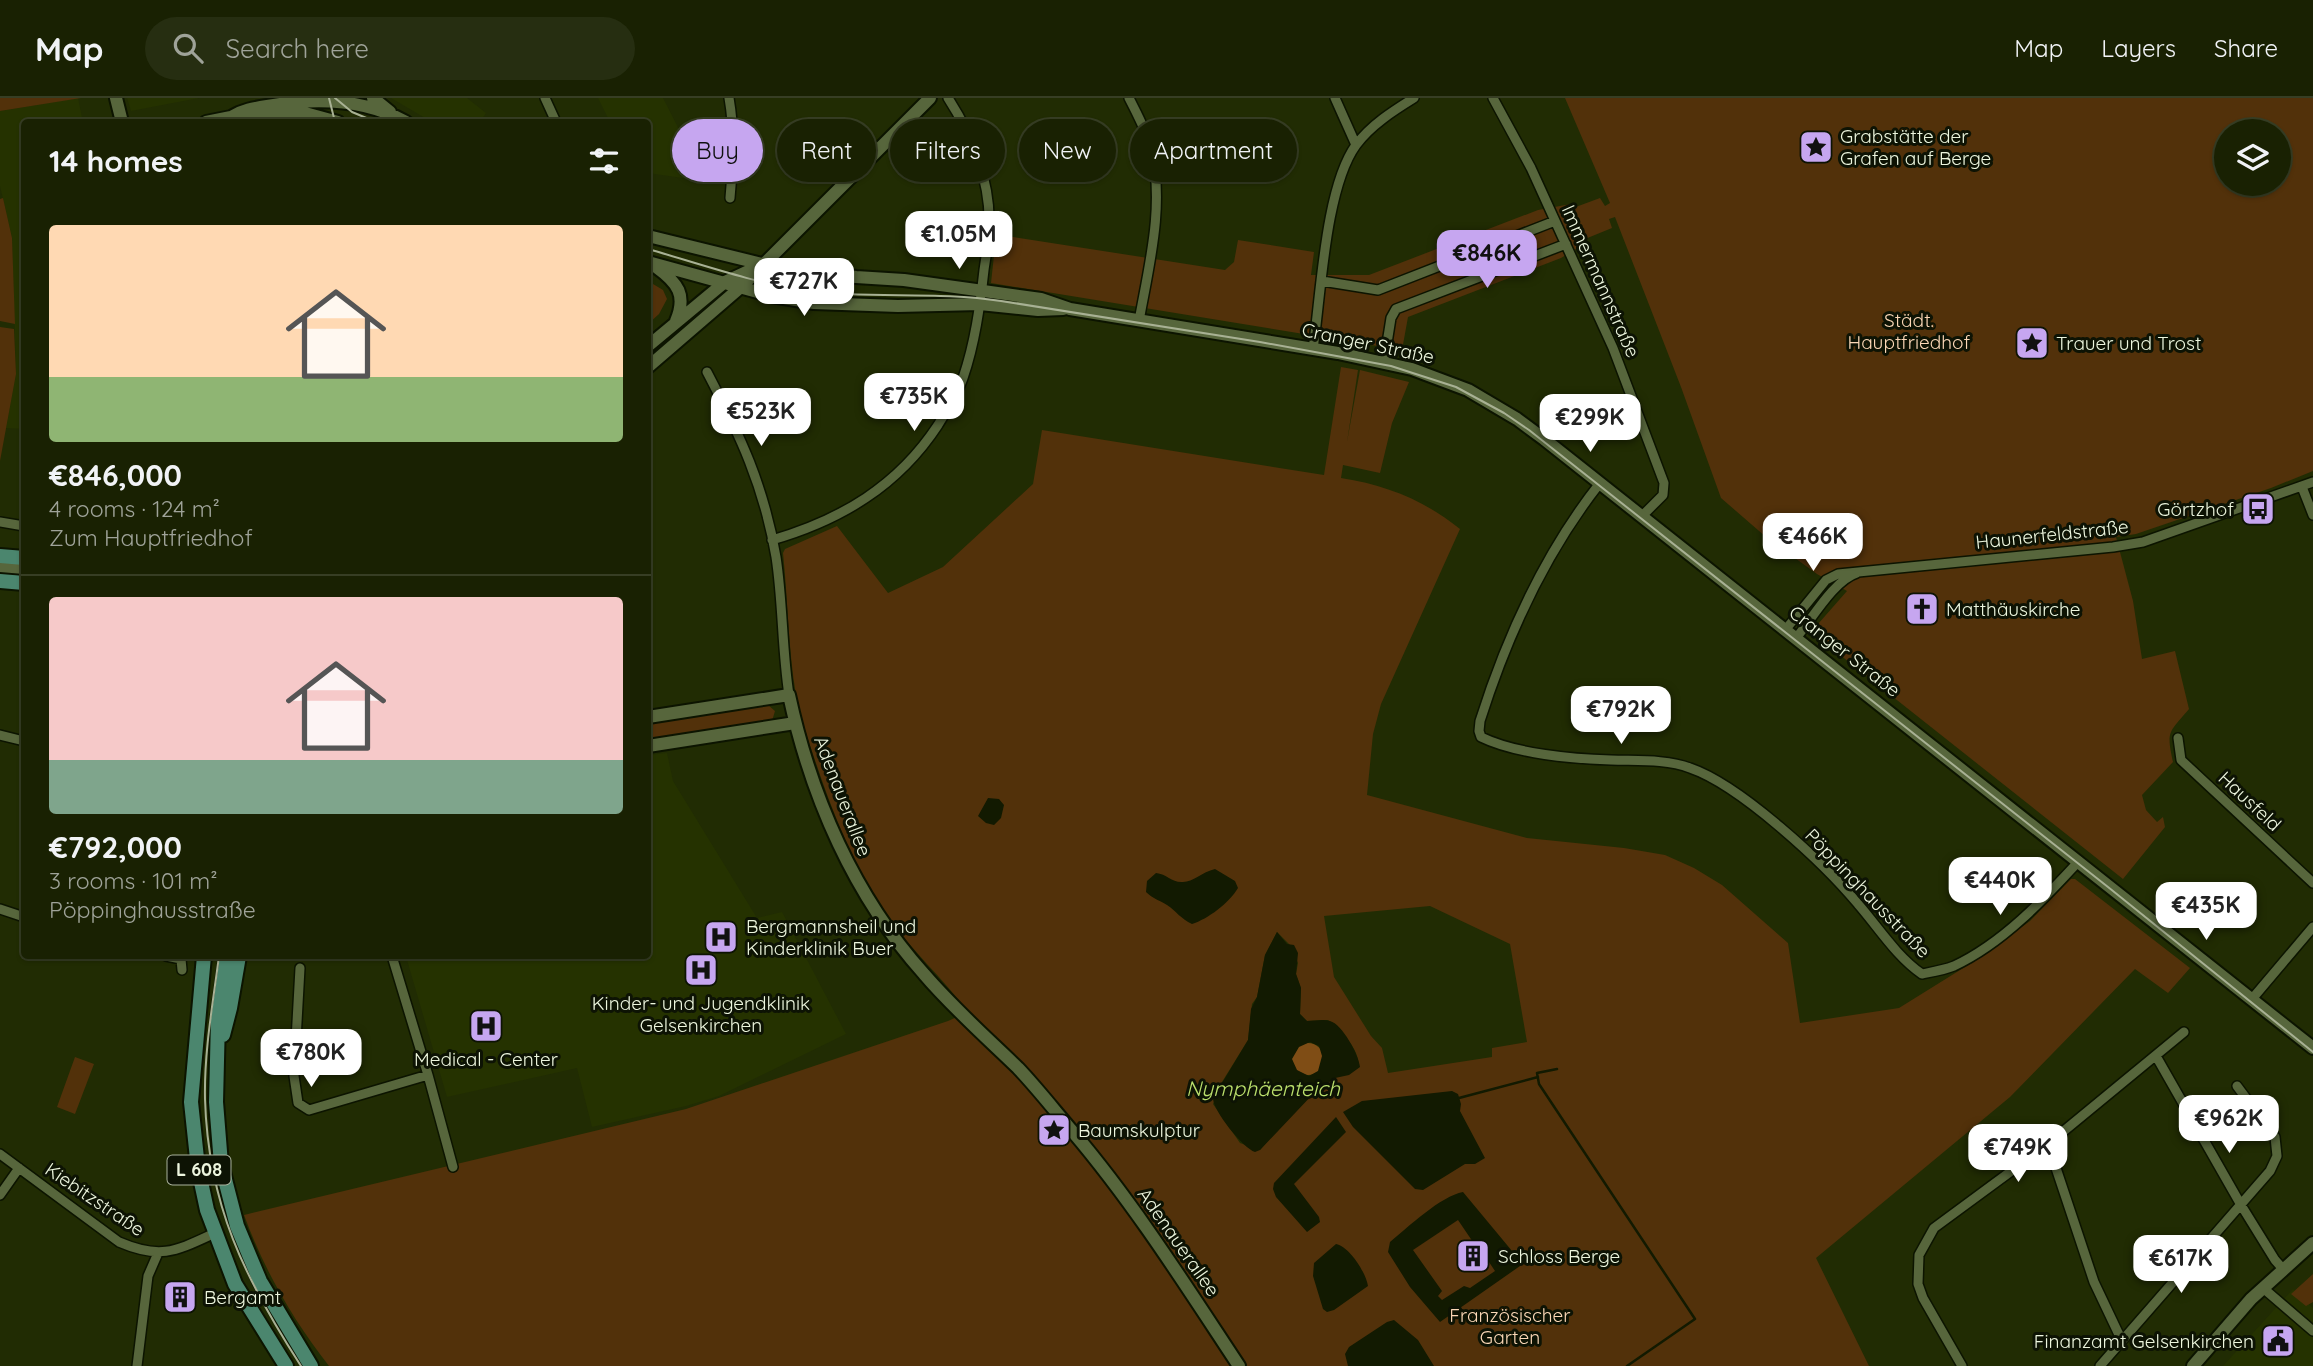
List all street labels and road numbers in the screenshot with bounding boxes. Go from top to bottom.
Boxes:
street label: Immermannstraße [1557,201,1645,361]
street label: Cranger Straße [1300,317,1436,369]
street label: Haunerfeldstraße [1974,514,2130,554]
street label: Cranger Straße [1785,600,1905,702]
street label: Adenauerallee [809,732,877,860]
street label: Hausfeld [2214,766,2286,836]
street label: Pöppinghausstraße [1800,823,1936,963]
road number: L 608 [168,1156,230,1184]
street label: Kiebitzstraße [41,1157,149,1241]
street label: Adenauerallee [1133,1183,1225,1301]

